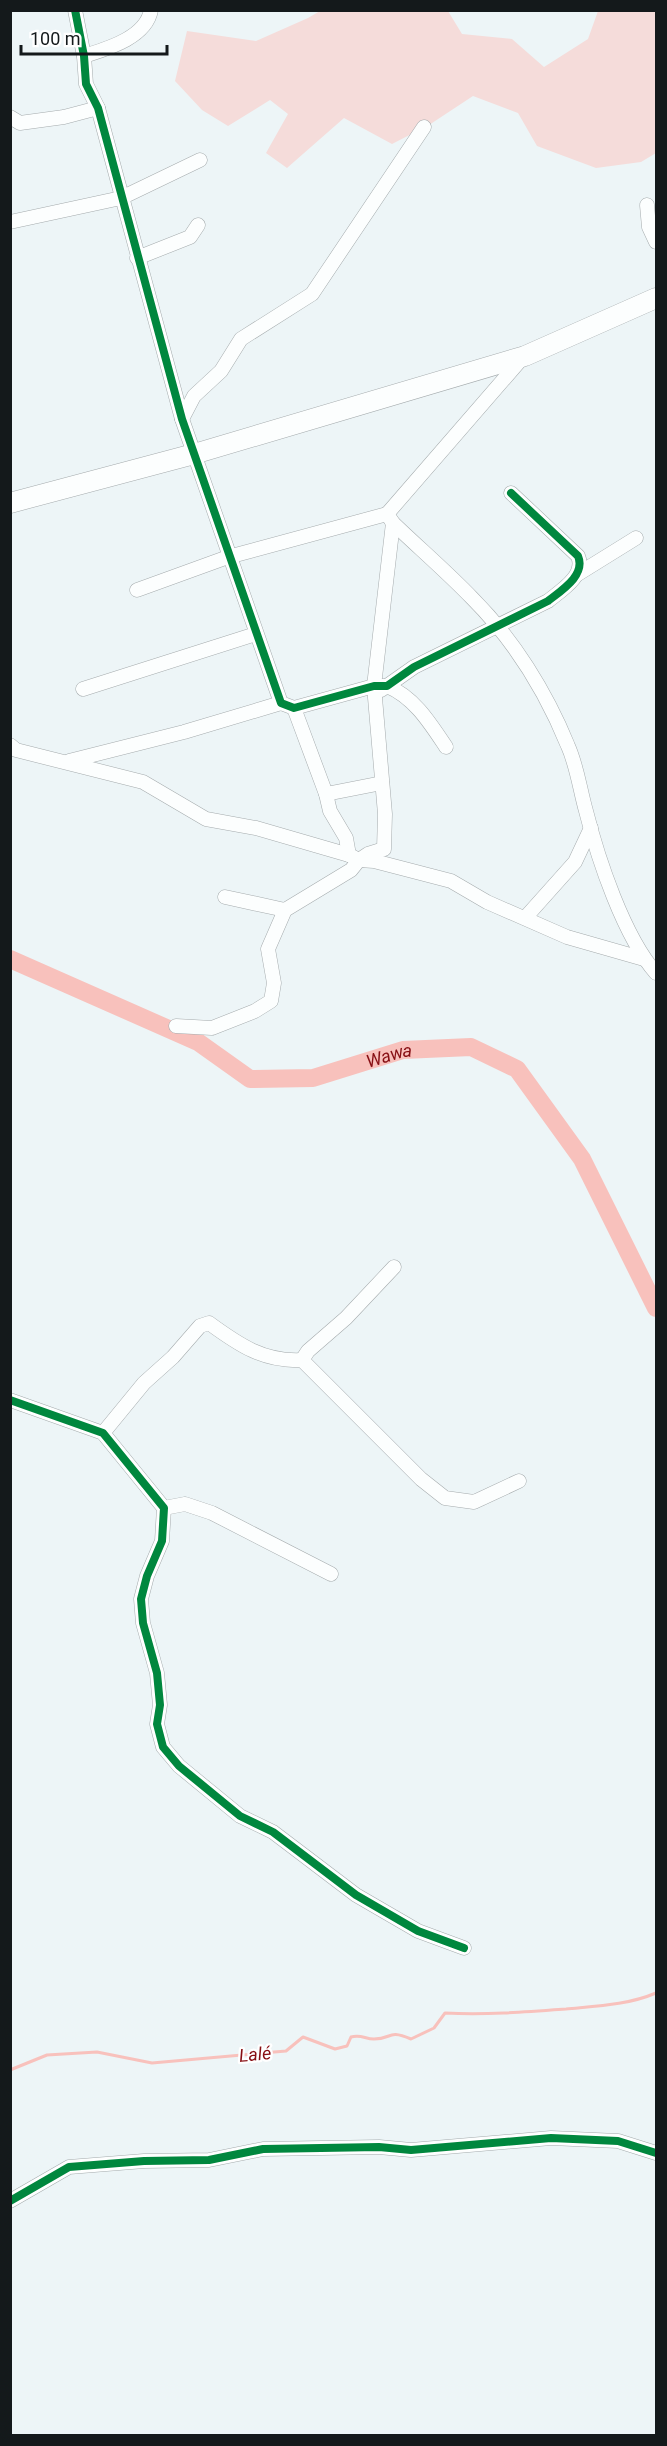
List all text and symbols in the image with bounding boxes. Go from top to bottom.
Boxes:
scale bar [21,18,166,56]
text: 100 m [30,28,81,49]
water label: Wawa [363,1039,413,1071]
water label: Lalé [238,2042,272,2066]

